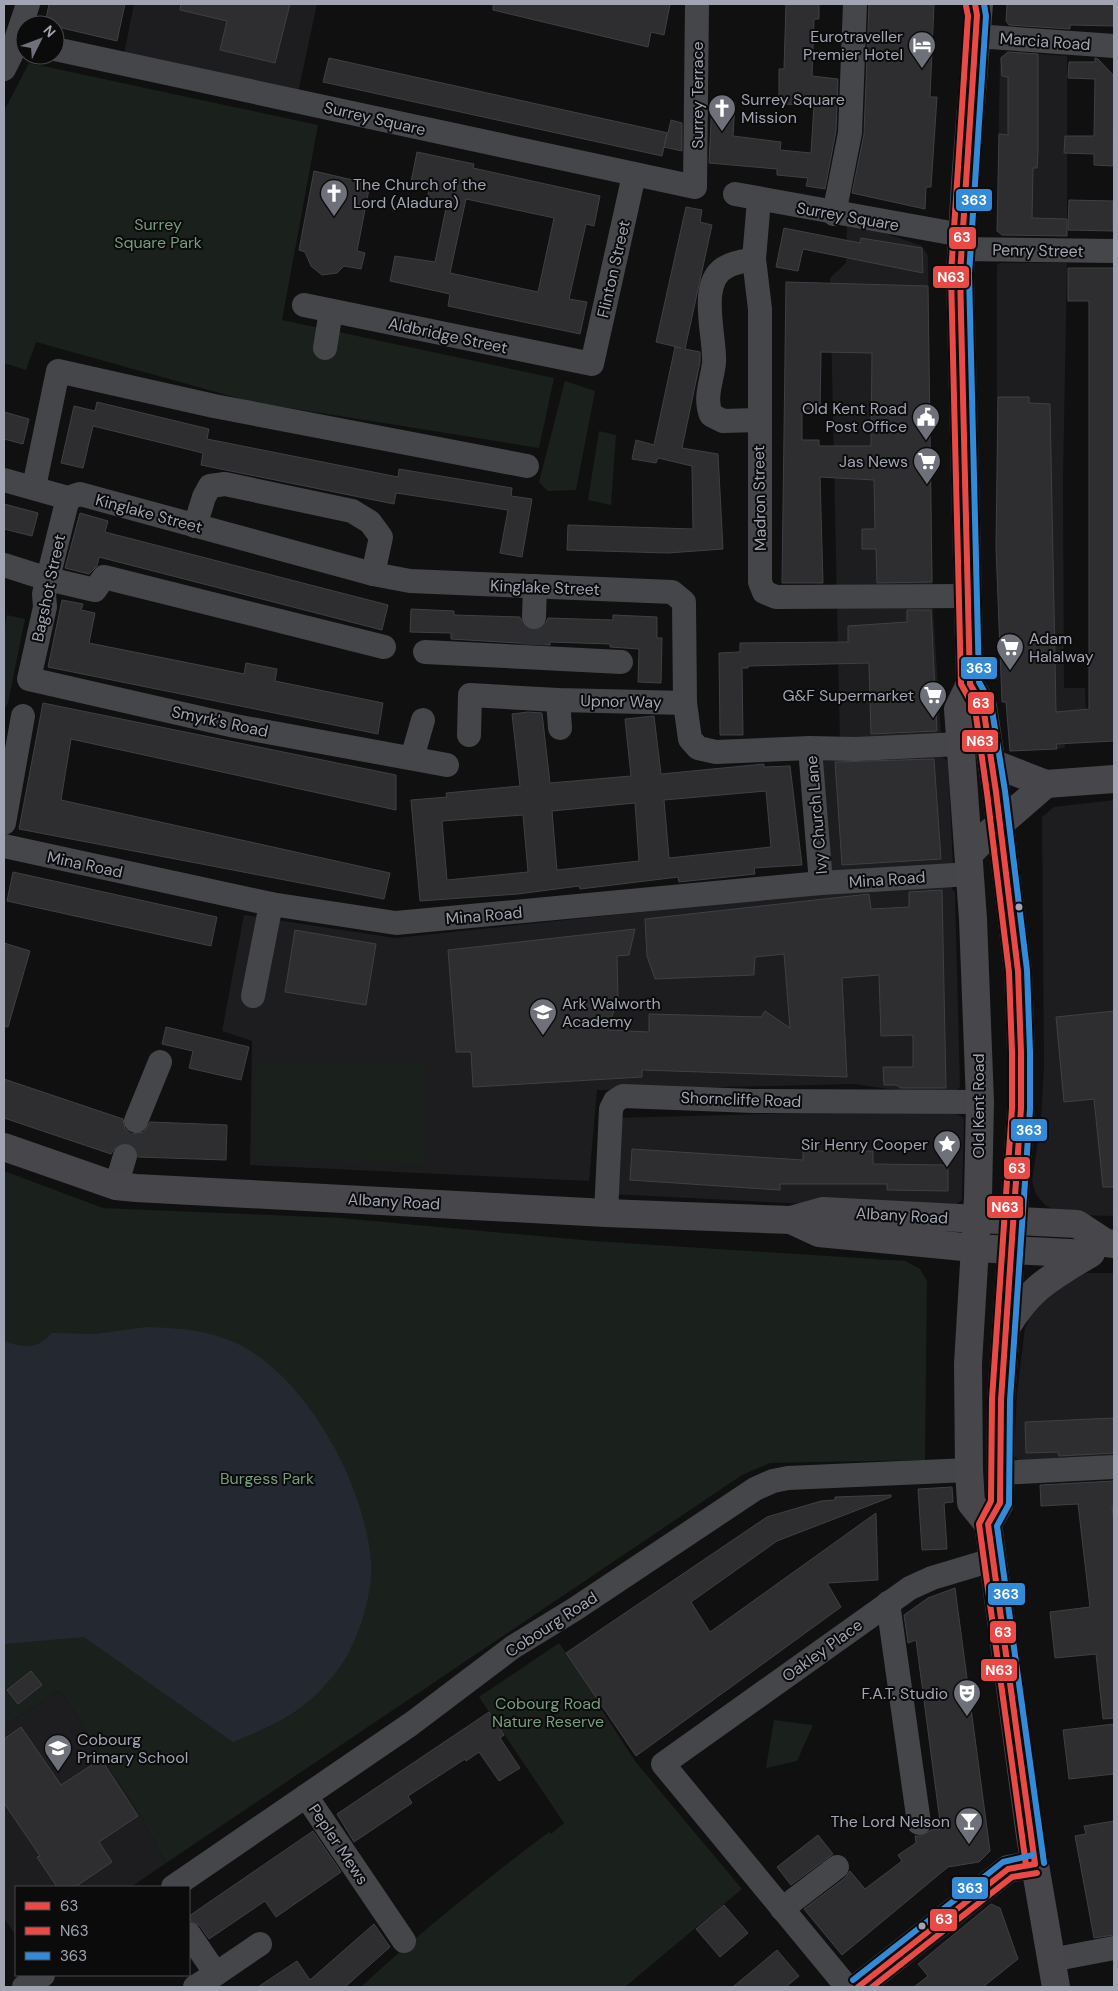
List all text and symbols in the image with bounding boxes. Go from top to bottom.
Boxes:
north arrow [15,15,65,65]
text: N [40,21,60,41]
place label: Eurotraveller Premier Hotel [803,26,903,65]
street label: Marcia Road [999,28,1091,55]
hotel icon: Eurotraveller Premier Hotel [907,30,937,69]
street label: Surrey Terrace [687,41,708,149]
place label: Surrey Square Mission [741,89,845,128]
church icon: Surrey Square Mission [707,93,737,132]
street label: Surrey Square [322,97,428,140]
place label: The Church of the Lord (Aladura) [353,174,486,213]
church icon: The Church of the Lord (Aladura) [319,178,349,217]
line badge: 363 [955,188,993,212]
text: 363 [961,191,987,209]
street label: Surrey Square [795,197,901,236]
park label: Surrey Square Park [114,214,202,253]
street label: Flinton Street [592,218,635,320]
line badge: 63 [948,226,977,250]
text: 63 [953,228,971,246]
street label: Penry Street [992,239,1084,262]
line badge: N63 [932,265,970,289]
text: N63 [937,268,965,286]
street label: Aldbridge Street [386,313,509,358]
place label: Old Kent Road Post Office [802,398,907,437]
public building icon: Old Kent Road Post Office [911,402,941,441]
street label: Madron Street [748,445,771,551]
supermarket icon: Jas News [912,446,942,485]
place label: Jas News [839,451,908,472]
street label: Kinglake Street [93,489,205,538]
street label: Bagshot Street [27,532,70,644]
street label: Kinglake Street [490,575,600,600]
place label: Adam Halalway [1029,628,1094,667]
supermarket icon: Adam Halalway [995,632,1025,671]
line badge: 363 [960,656,998,680]
text: 363 [966,659,992,677]
supermarket icon: G&F Supermarket [918,680,948,719]
place label: G&F Supermarket [782,685,914,706]
street label: Upnor Way [580,690,662,713]
line badge: 63 [967,691,995,715]
text: 63 [972,694,990,712]
street label: Smyrk's Road [170,701,270,742]
line badge: N63 [961,729,999,753]
text: N63 [966,732,994,750]
street label: Ivy Church Lane [801,755,832,875]
street label: Mina Road [45,846,125,883]
street label: Mina Road [848,866,926,893]
street label: Mina Road [445,902,523,929]
unlabelled marker [1014,902,1024,912]
place label: Ark Walworth Academy [562,993,661,1032]
school or university icon: Ark Walworth Academy [528,997,558,1036]
street label: Old Kent Road [968,1053,989,1159]
street label: Shorncliffe Road [680,1087,802,1112]
line badge: 363 [1010,1118,1048,1142]
text: 363 [1016,1121,1042,1139]
place icon: Sir Henry Cooper [932,1129,962,1168]
place label: Sir Henry Cooper [801,1134,928,1155]
line badge: 63 [1003,1156,1031,1180]
text: 63 [1008,1159,1026,1177]
street label: Albany Road [347,1189,441,1214]
line badge: N63 [986,1195,1024,1219]
text: N63 [991,1198,1019,1216]
street label: Albany Road [855,1203,949,1228]
park label: Burgess Park [220,1468,314,1489]
line badge: 363 [987,1582,1026,1606]
text: 363 [993,1585,1019,1603]
street label: Cobourg Road [501,1587,601,1662]
street label: Oakley Place [778,1614,867,1687]
line badge: 63 [989,1620,1017,1644]
text: 63 [994,1623,1012,1641]
line badge: N63 [980,1658,1018,1682]
text: N63 [985,1661,1013,1679]
theatre icon: F.A.T. Studio [952,1678,982,1717]
place label: F.A.T. Studio [862,1683,948,1704]
park label: Cobourg Road Nature Reserve [492,1693,604,1732]
place label: Cobourg Primary School [77,1729,188,1768]
school or university icon: Cobourg Primary School [43,1733,73,1772]
street label: Pepler Mews [304,1800,373,1889]
bar icon: The Lord Nelson [954,1806,984,1845]
place label: The Lord Nelson [831,1811,950,1832]
line badge: 363 [951,1876,989,1900]
text: 363 [957,1879,983,1897]
legend [15,1886,190,1976]
text: 63 [60,1896,78,1916]
line badge: 63 [929,1908,958,1932]
text: 63 [935,1910,953,1928]
text: N63 [60,1921,89,1941]
unlabelled marker [917,1921,927,1931]
text: 363 [60,1946,87,1966]

